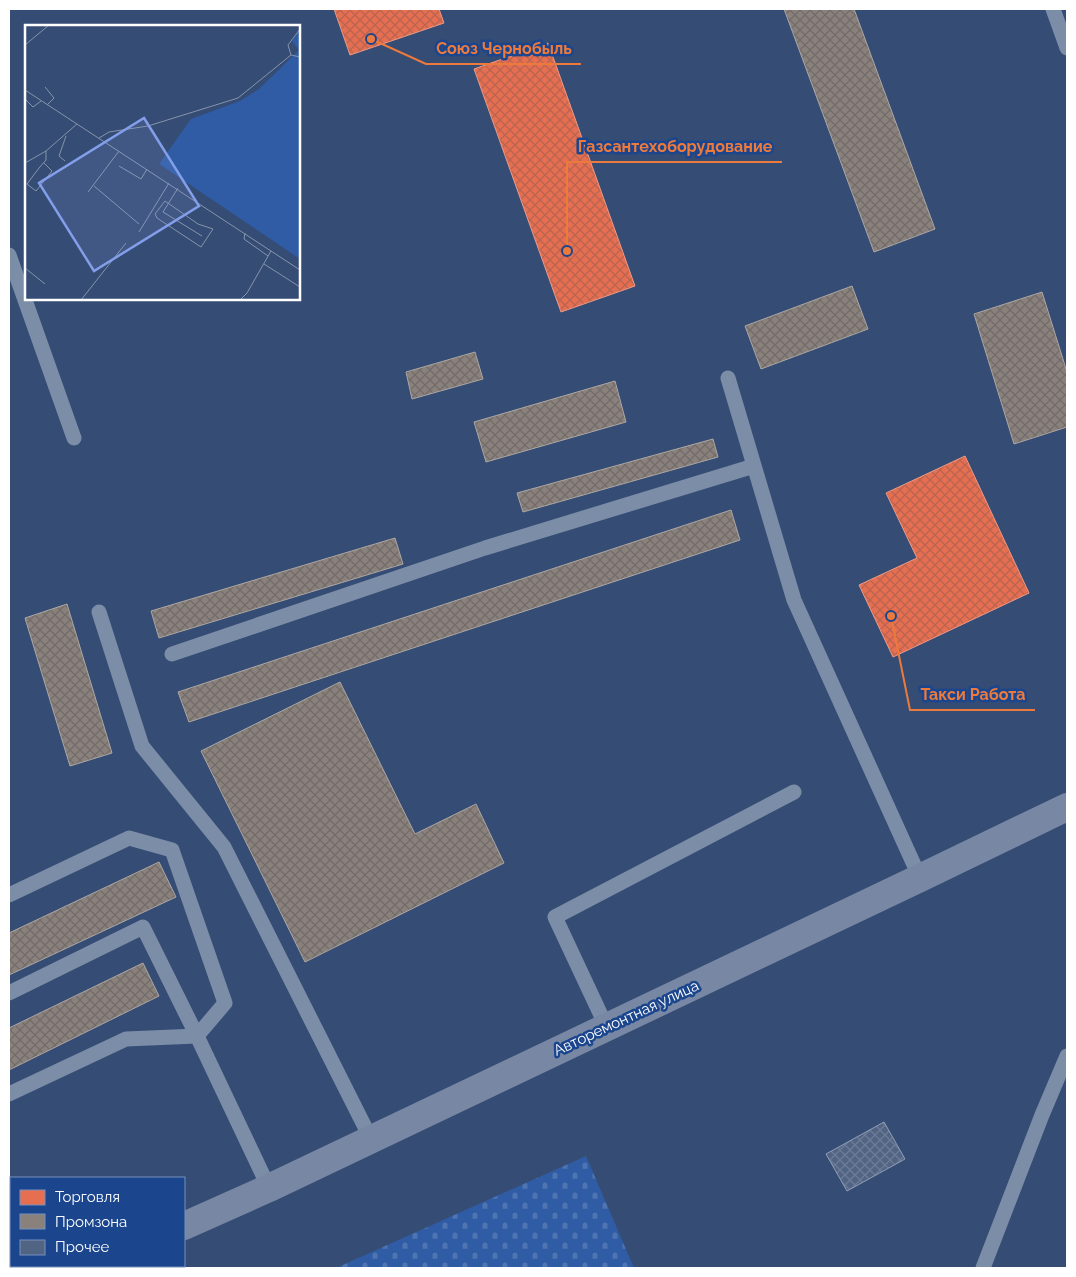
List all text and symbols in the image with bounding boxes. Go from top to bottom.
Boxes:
inset map [25,25,300,300]
callout: Союз Чернобыль [426,33,581,64]
text: Союз Чернобыль [436,39,572,58]
callout: Газсантехоборудование [567,131,782,162]
text: Газсантехоборудование [578,137,773,156]
callout: Такси Работа [910,679,1035,710]
text: Такси Работа [921,685,1025,704]
street label: Авторемонтная улица [551,976,701,1060]
legend [10,1177,185,1267]
text: Торговля [55,1188,120,1206]
text: Промзона [55,1213,127,1231]
text: Прочее [55,1238,109,1256]

